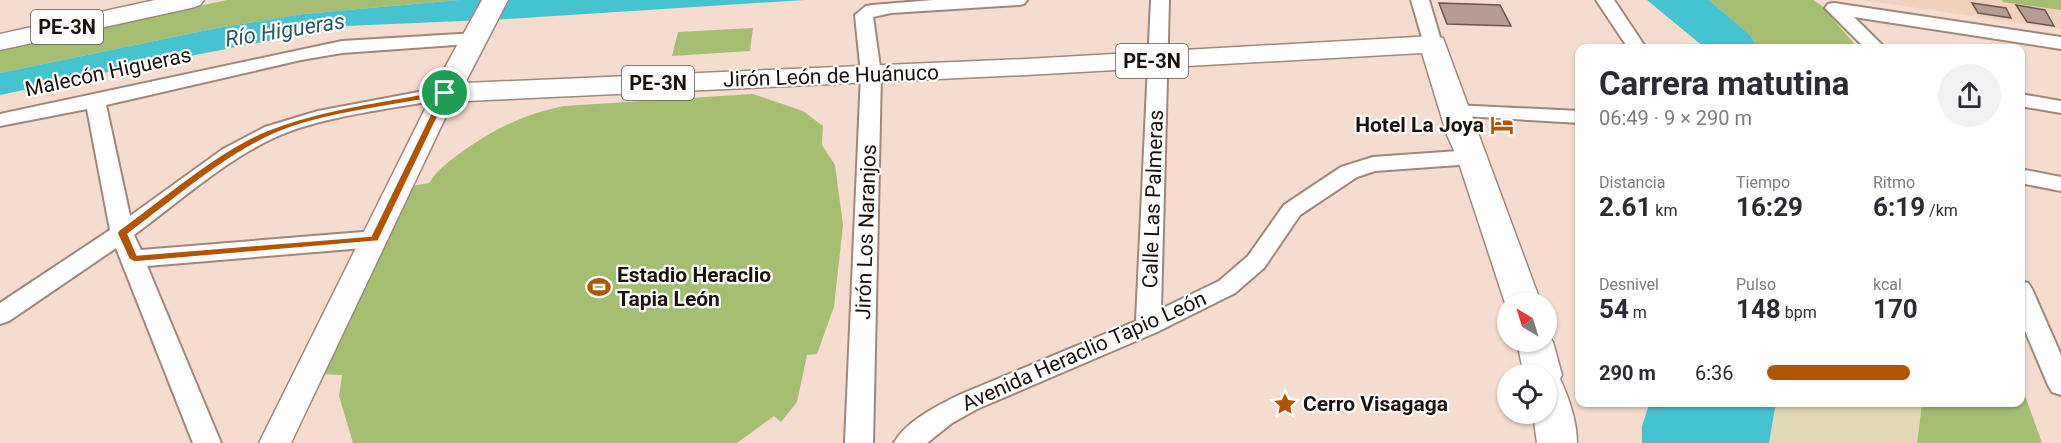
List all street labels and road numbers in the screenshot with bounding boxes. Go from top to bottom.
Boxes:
road number: PE-3N [31,10,103,44]
street label: Malecón Higueras [23,43,193,101]
road number: PE-3N [1116,44,1188,78]
street label: Jirón León de Huánuco [723,60,939,92]
road number: PE-3N [622,66,694,100]
street label: Calle Las Palmeras [1138,109,1168,289]
street label: Jirón Los Naranjos [851,144,881,320]
street label: Avenida Heraclio Tapio León [958,286,1210,416]

